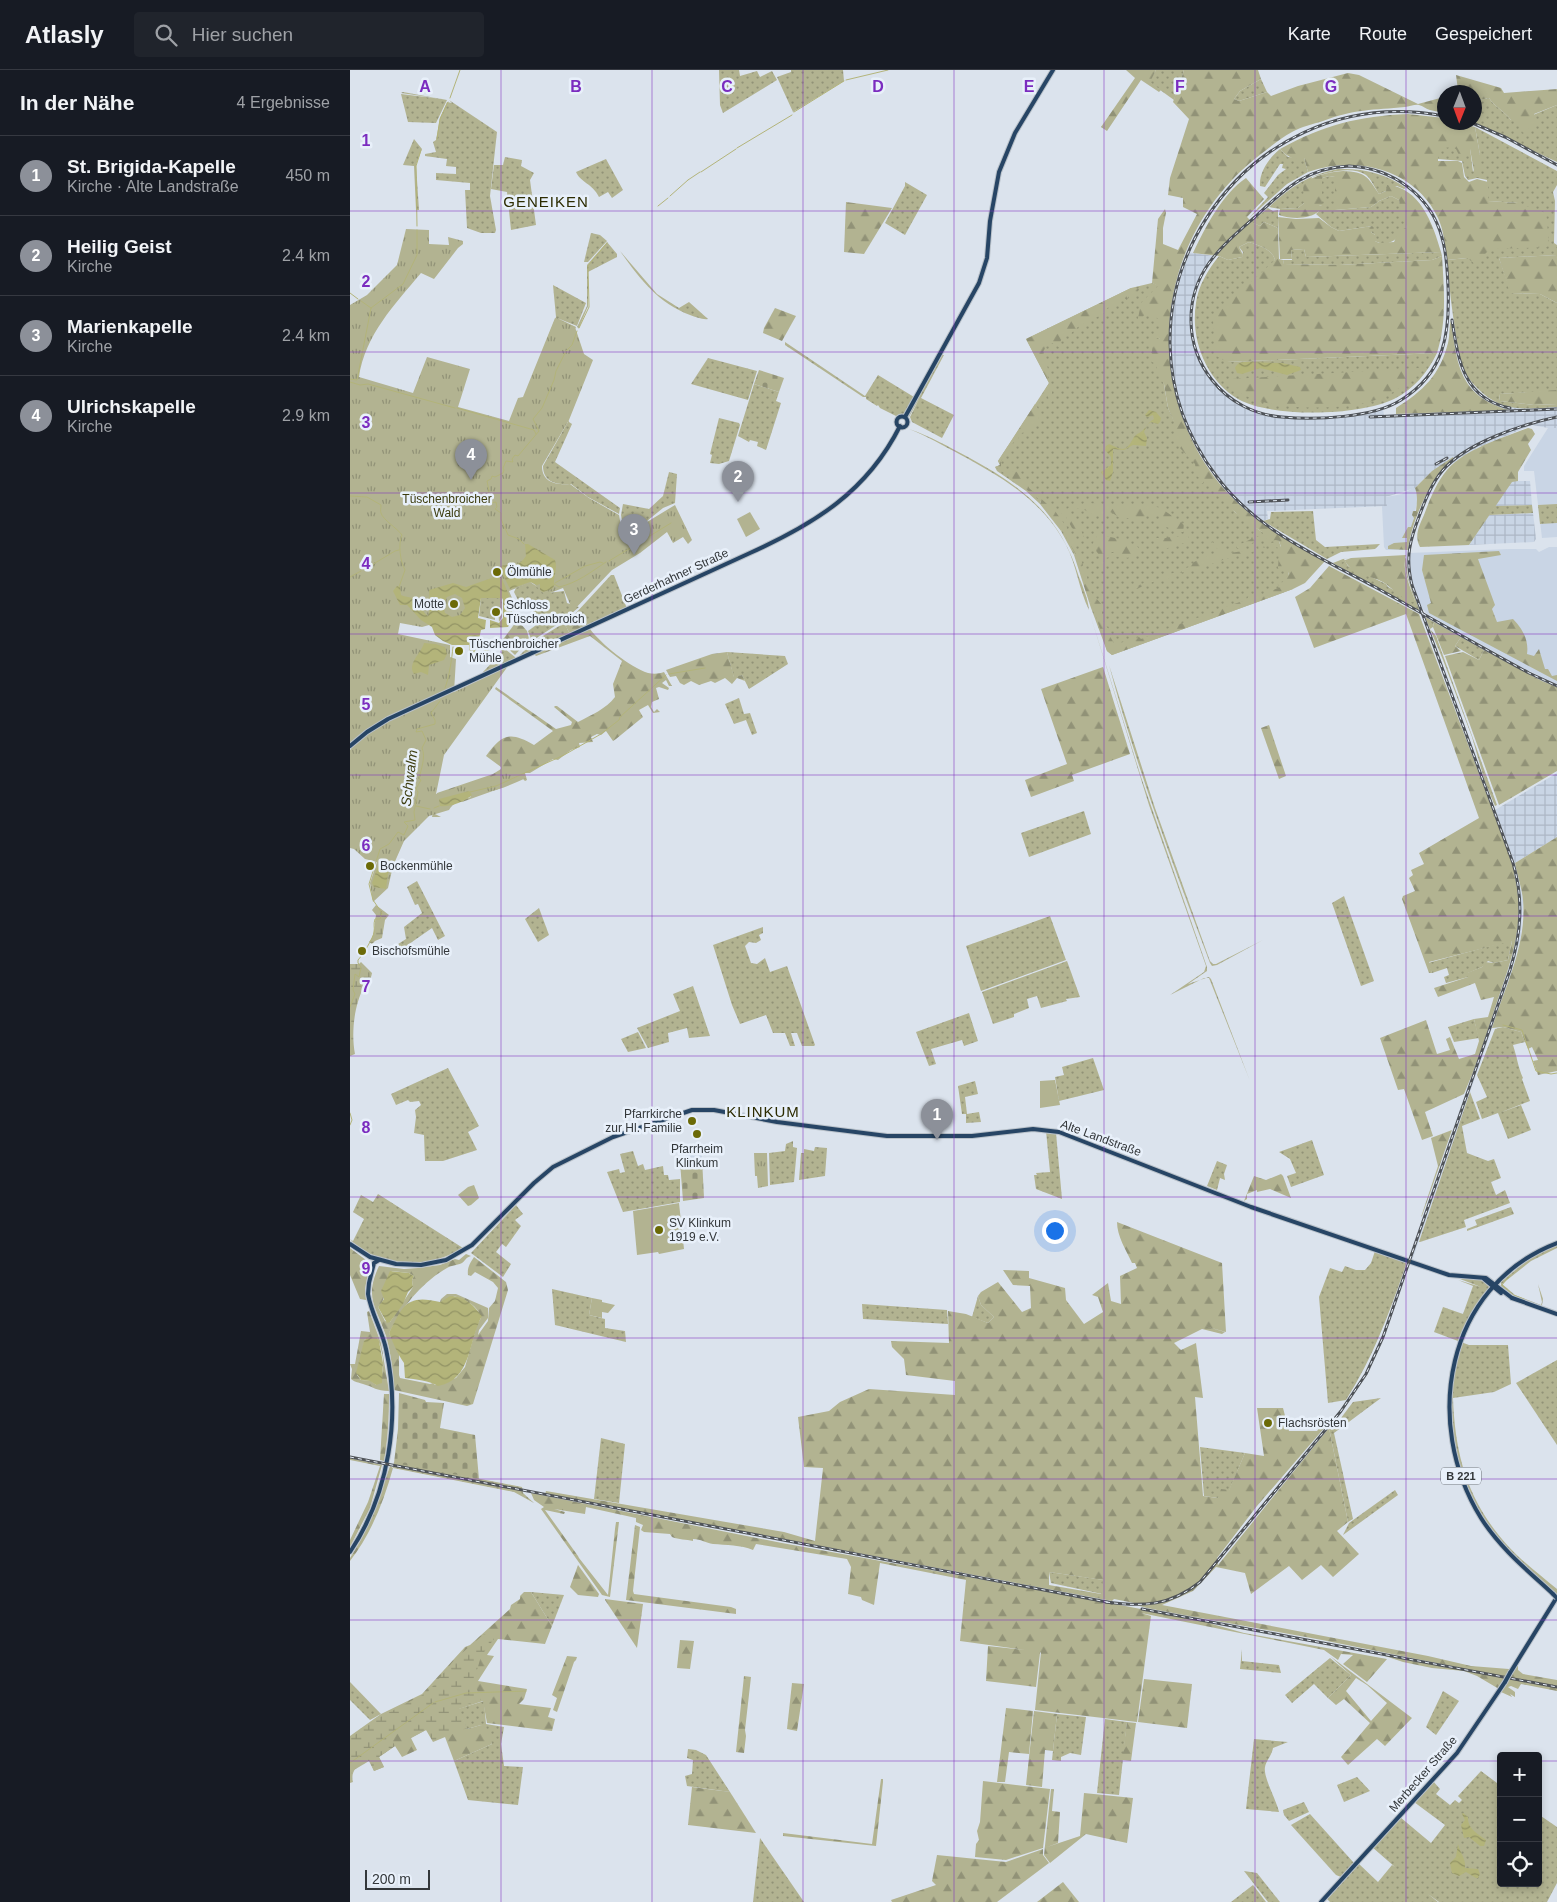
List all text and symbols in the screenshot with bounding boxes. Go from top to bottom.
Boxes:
search box [134,12,484,57]
text: Atlasly [25,21,104,48]
icon: search [152,21,180,49]
text: Hier suchen [192,24,293,45]
text: Karte [1288,24,1331,44]
text: Route [1359,24,1407,44]
text: Gespeichert [1435,24,1532,44]
text: A [419,78,431,95]
text: B [570,78,582,95]
text: C [721,78,733,95]
text: D [872,78,884,95]
text: E [1024,78,1035,95]
text: F [1175,78,1185,95]
text: G [1325,78,1337,95]
north arrow [1437,85,1482,130]
text: In der Nähe [20,91,134,114]
text: 4 Ergebnisse [237,94,330,111]
text: 1 [362,132,371,149]
text: St. Brigida-Kapelle [67,156,236,177]
text: 1 [32,167,40,184]
text: 450 m [286,167,330,184]
text: Kirche · Alte Landstraße [67,178,239,195]
district label: GENEIKEN [503,193,589,210]
text: Heilig Geist [67,236,172,257]
text: 2 [32,247,40,264]
text: 2.4 km [282,247,330,264]
text: Kirche [67,258,112,275]
text: 2 [362,273,371,290]
text: Marienkapelle [67,316,193,337]
text: 3 [32,327,40,344]
text: 2.4 km [282,327,330,344]
text: Kirche [67,338,112,355]
text: Ulrichskapelle [67,396,196,417]
text: 4 [32,407,40,424]
text: 2.9 km [282,407,330,424]
text: 3 [362,414,371,431]
text: Kirche [67,418,112,435]
pin: 4 [455,439,487,480]
pin: 2 [722,461,754,502]
park label: Tüschenbroicher Wald [402,492,492,520]
pin: 3 [618,514,650,555]
street label: Gerderhahner Straße [621,545,731,606]
text: 4 [362,555,371,572]
place label: Ölmühle [507,565,552,579]
marker: Ölmühle [491,566,503,578]
place label: Motte [414,597,444,611]
marker: Motte [448,598,460,610]
place label: Schloss Tüschenbroich [506,598,585,626]
marker: Schloss Tüschenbroich [490,606,502,618]
place label: Tüschenbroicher Mühle [469,637,558,665]
marker: Tüschenbroicher Mühle [453,645,465,657]
text: 5 [362,696,371,713]
water label: Schwalm [398,749,420,807]
text: 6 [362,837,371,854]
place label: Bockenmühle [380,859,453,873]
marker: Bockenmühle [364,860,376,872]
place label: Bischofsmühle [372,944,450,958]
marker: Bischofsmühle [356,945,368,957]
text: 7 [362,978,371,995]
pin: 1 [921,1099,953,1140]
district label: KLINKUM [726,1103,800,1120]
place label: Pfarrkirche zur Hl. Familie [605,1107,682,1135]
marker: Pfarrkirche zur Hl. Familie [686,1115,698,1127]
street label: Alte Landstraße [1059,1117,1144,1159]
text: 8 [362,1119,371,1136]
marker: Pfarrheim Klinkum [691,1128,703,1140]
place label: Pfarrheim Klinkum [671,1142,723,1170]
place label: SV Klinkum 1919 e.V. [669,1216,731,1244]
your location [1042,1218,1068,1244]
marker: SV Klinkum 1919 e.V. [653,1224,665,1236]
text: 9 [362,1260,371,1277]
place label: Flachsrösten [1278,1416,1347,1430]
marker: Flachsrösten [1262,1417,1274,1429]
road number: B 221 [1441,1468,1481,1484]
street label: Merbecker Straße [1386,1733,1460,1815]
map controls [1497,1752,1542,1887]
button: + [1497,1752,1542,1797]
button: − [1497,1797,1542,1842]
button: locate [1497,1842,1542,1887]
scale bar [365,1867,430,1890]
text: 200 m [372,1871,411,1887]

